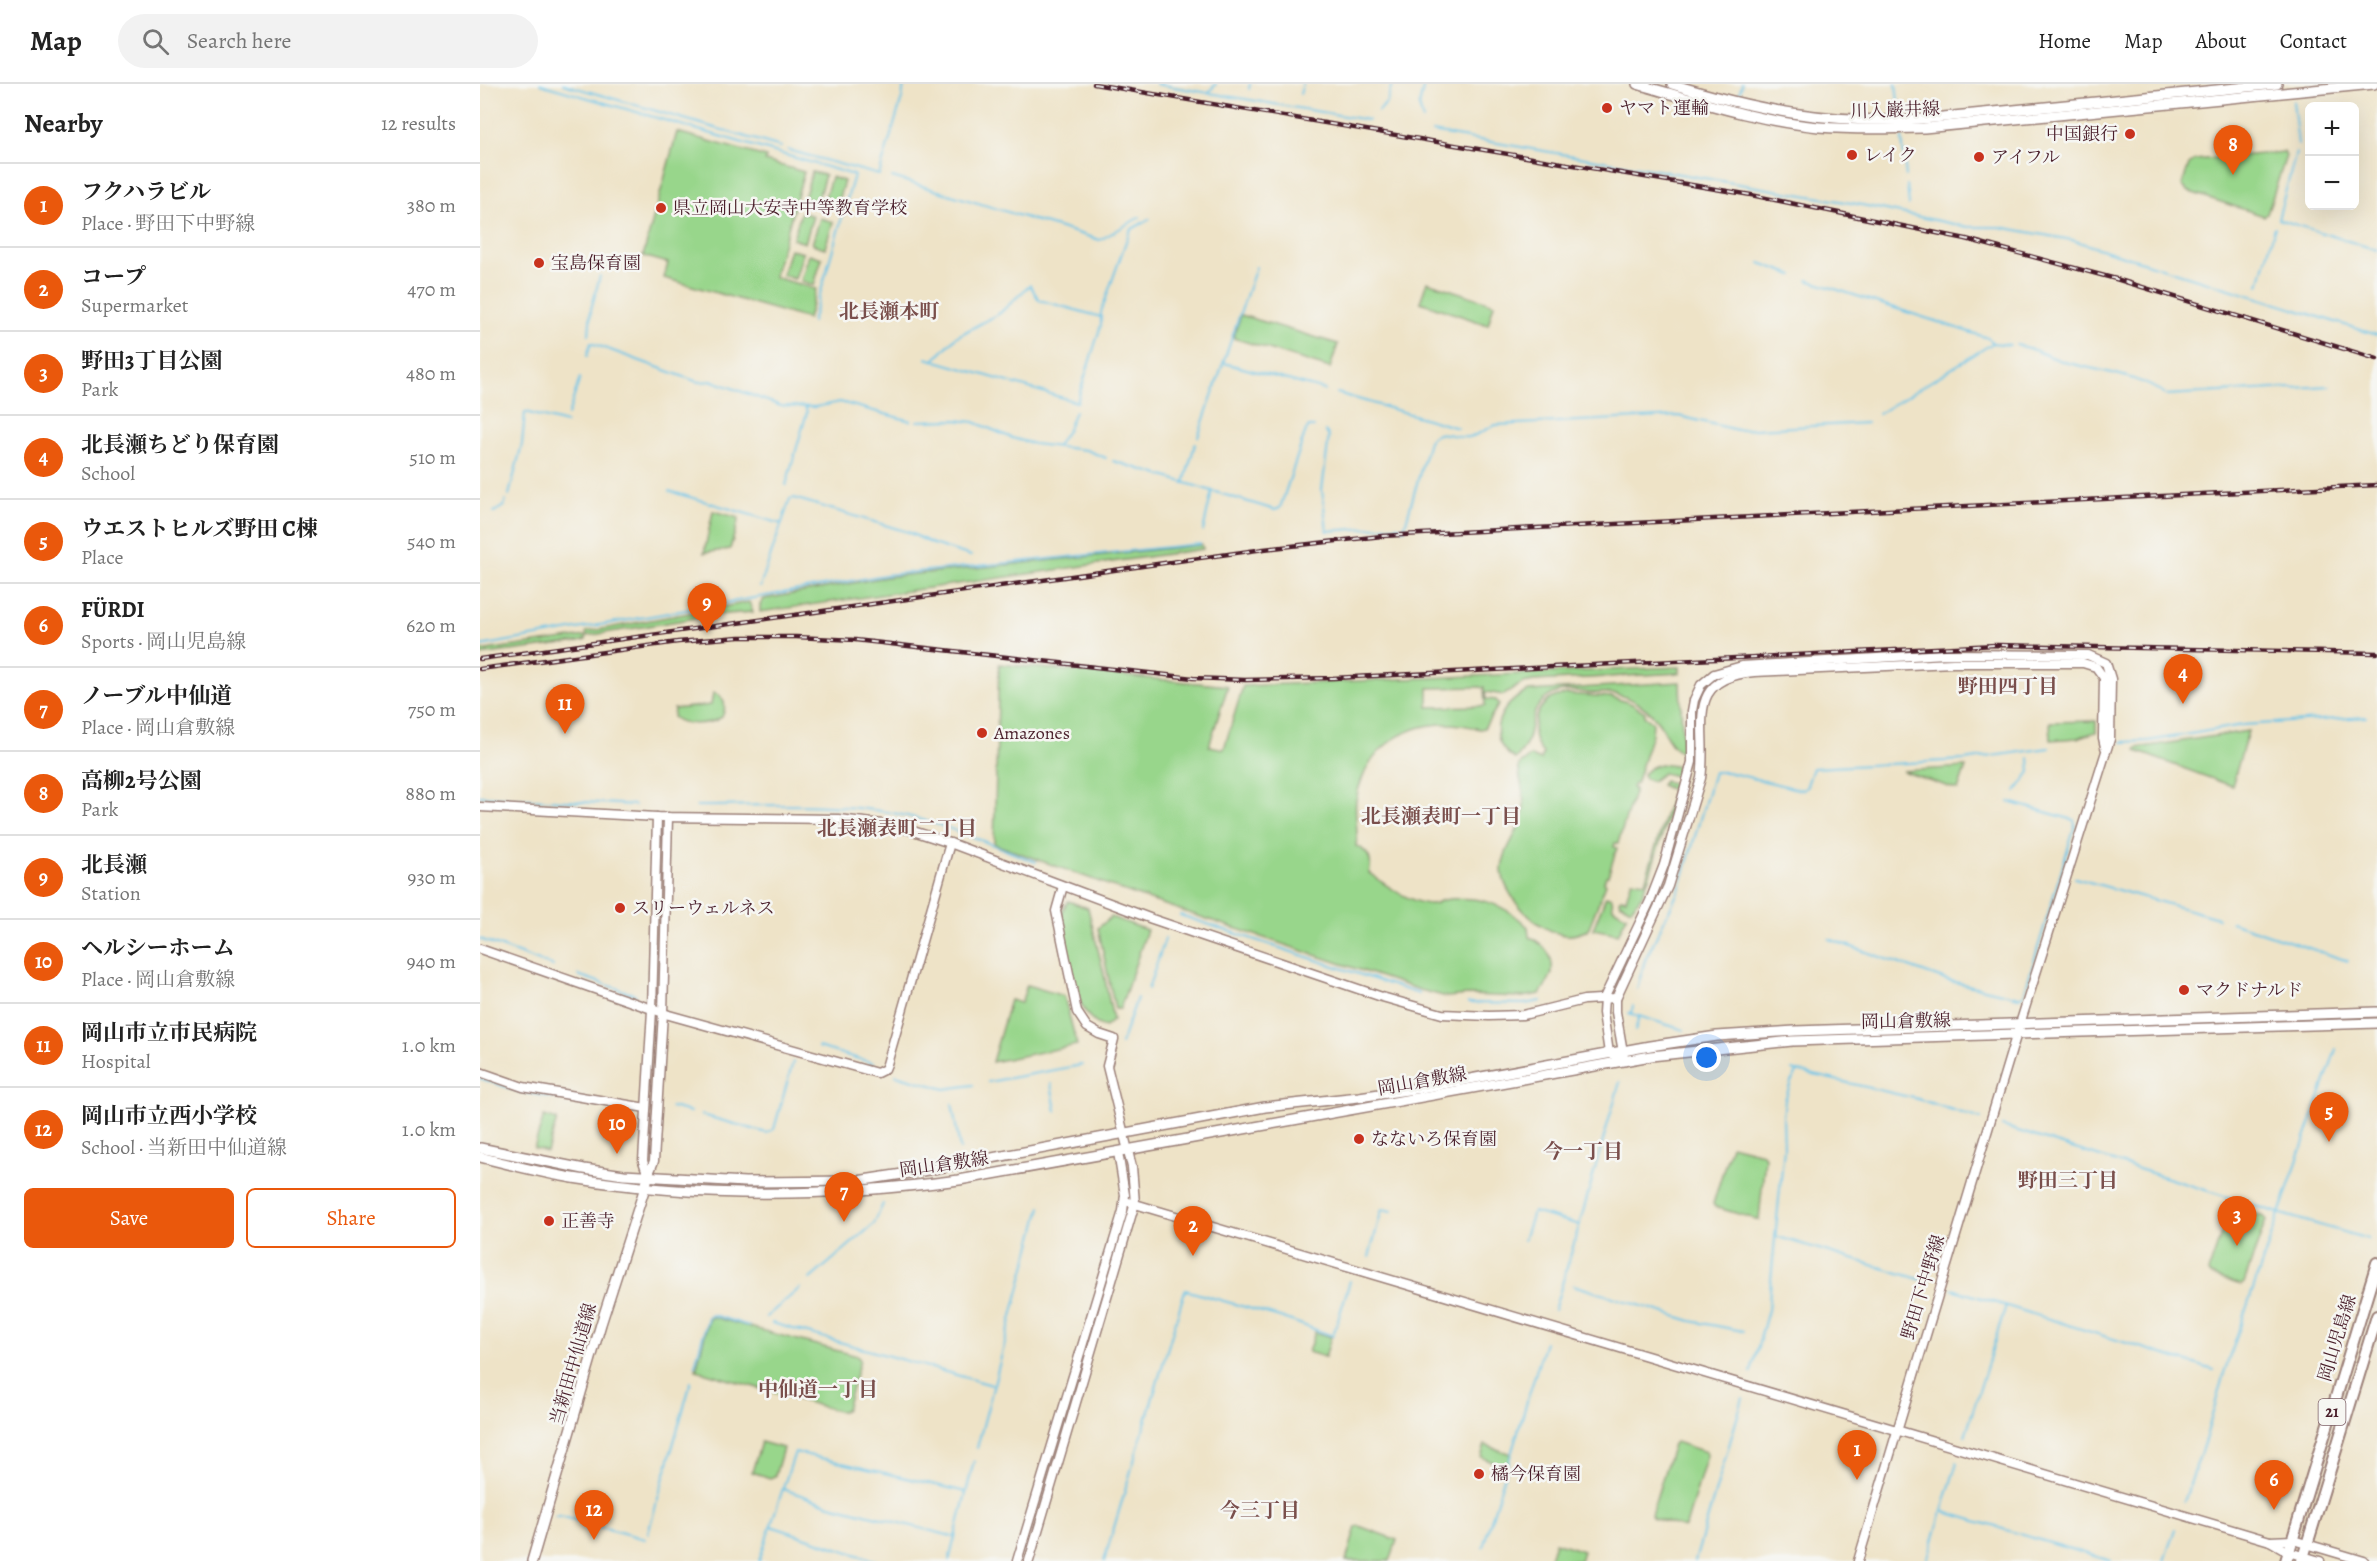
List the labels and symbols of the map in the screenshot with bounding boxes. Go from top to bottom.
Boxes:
place label: ヤマト運輸 [1619,96,1709,120]
street label: 川入巌井線 [1850,96,1940,124]
marker: ヤマト運輸 [1600,101,1614,115]
place label: 中国銀行 [2046,122,2118,146]
pin: 8 [2214,126,2252,175]
marker: 中国銀行 [2123,127,2137,141]
place label: レイク [1864,143,1917,167]
place label: アイフル [1991,145,2060,169]
marker: レイク [1845,148,1859,162]
marker: アイフル [1972,150,1986,164]
place label: 県立岡山大安寺中等教育学校 [673,196,907,220]
marker: 県立岡山大安寺中等教育学校 [654,201,668,215]
place label: 宝島保育園 [551,251,641,275]
marker: 宝島保育園 [532,256,546,270]
district label: 北長瀬本町 [839,298,940,325]
pin: 9 [688,584,726,633]
pin: 4 [2164,654,2202,704]
district label: 野田四丁目 [1958,673,2058,700]
pin: 11 [546,684,584,734]
place label: Amazones [993,721,1070,745]
marker: Amazones [975,726,989,740]
district label: 北長瀬表町一丁目 [1361,803,1521,830]
district label: 北長瀬表町二丁目 [817,815,977,842]
place label: スリーウェルネス [632,896,775,920]
marker: スリーウェルネス [613,901,627,915]
place label: マクドナルド [2196,978,2303,1002]
marker: マクドナルド [2177,983,2191,997]
street label: 岡山倉敷線 [1861,1008,1951,1034]
your location [1692,1043,1721,1072]
street label: 岡山倉敷線 [1376,1061,1468,1101]
pin: 5 [2310,1092,2348,1142]
pin: 10 [598,1104,636,1154]
place label: なないろ保育園 [1371,1127,1497,1151]
marker: なないろ保育園 [1352,1132,1366,1146]
district label: 今一丁目 [1543,1138,1623,1165]
street label: 岡山倉敷線 [898,1146,990,1182]
district label: 野田三丁目 [2018,1167,2118,1194]
pin: 7 [824,1172,864,1222]
pin: 3 [2218,1196,2256,1246]
pin: 2 [1174,1206,1212,1256]
place label: 正善寺 [561,1209,615,1233]
marker: 正善寺 [542,1214,556,1228]
street label: 野田下中野線 [1896,1232,1950,1342]
street label: 岡山児島線 [2312,1291,2362,1385]
street label: 当新田中仙道線 [544,1300,602,1428]
district label: 中仙道一丁目 [758,1376,878,1403]
road number: 21 [2318,1399,2346,1425]
pin: 1 [1838,1430,1876,1480]
pin: 6 [2254,1460,2294,1510]
place label: 橘今保育園 [1491,1462,1581,1486]
marker: 橘今保育園 [1472,1467,1486,1481]
pin: 12 [574,1490,614,1540]
district label: 今三丁目 [1220,1497,1300,1524]

